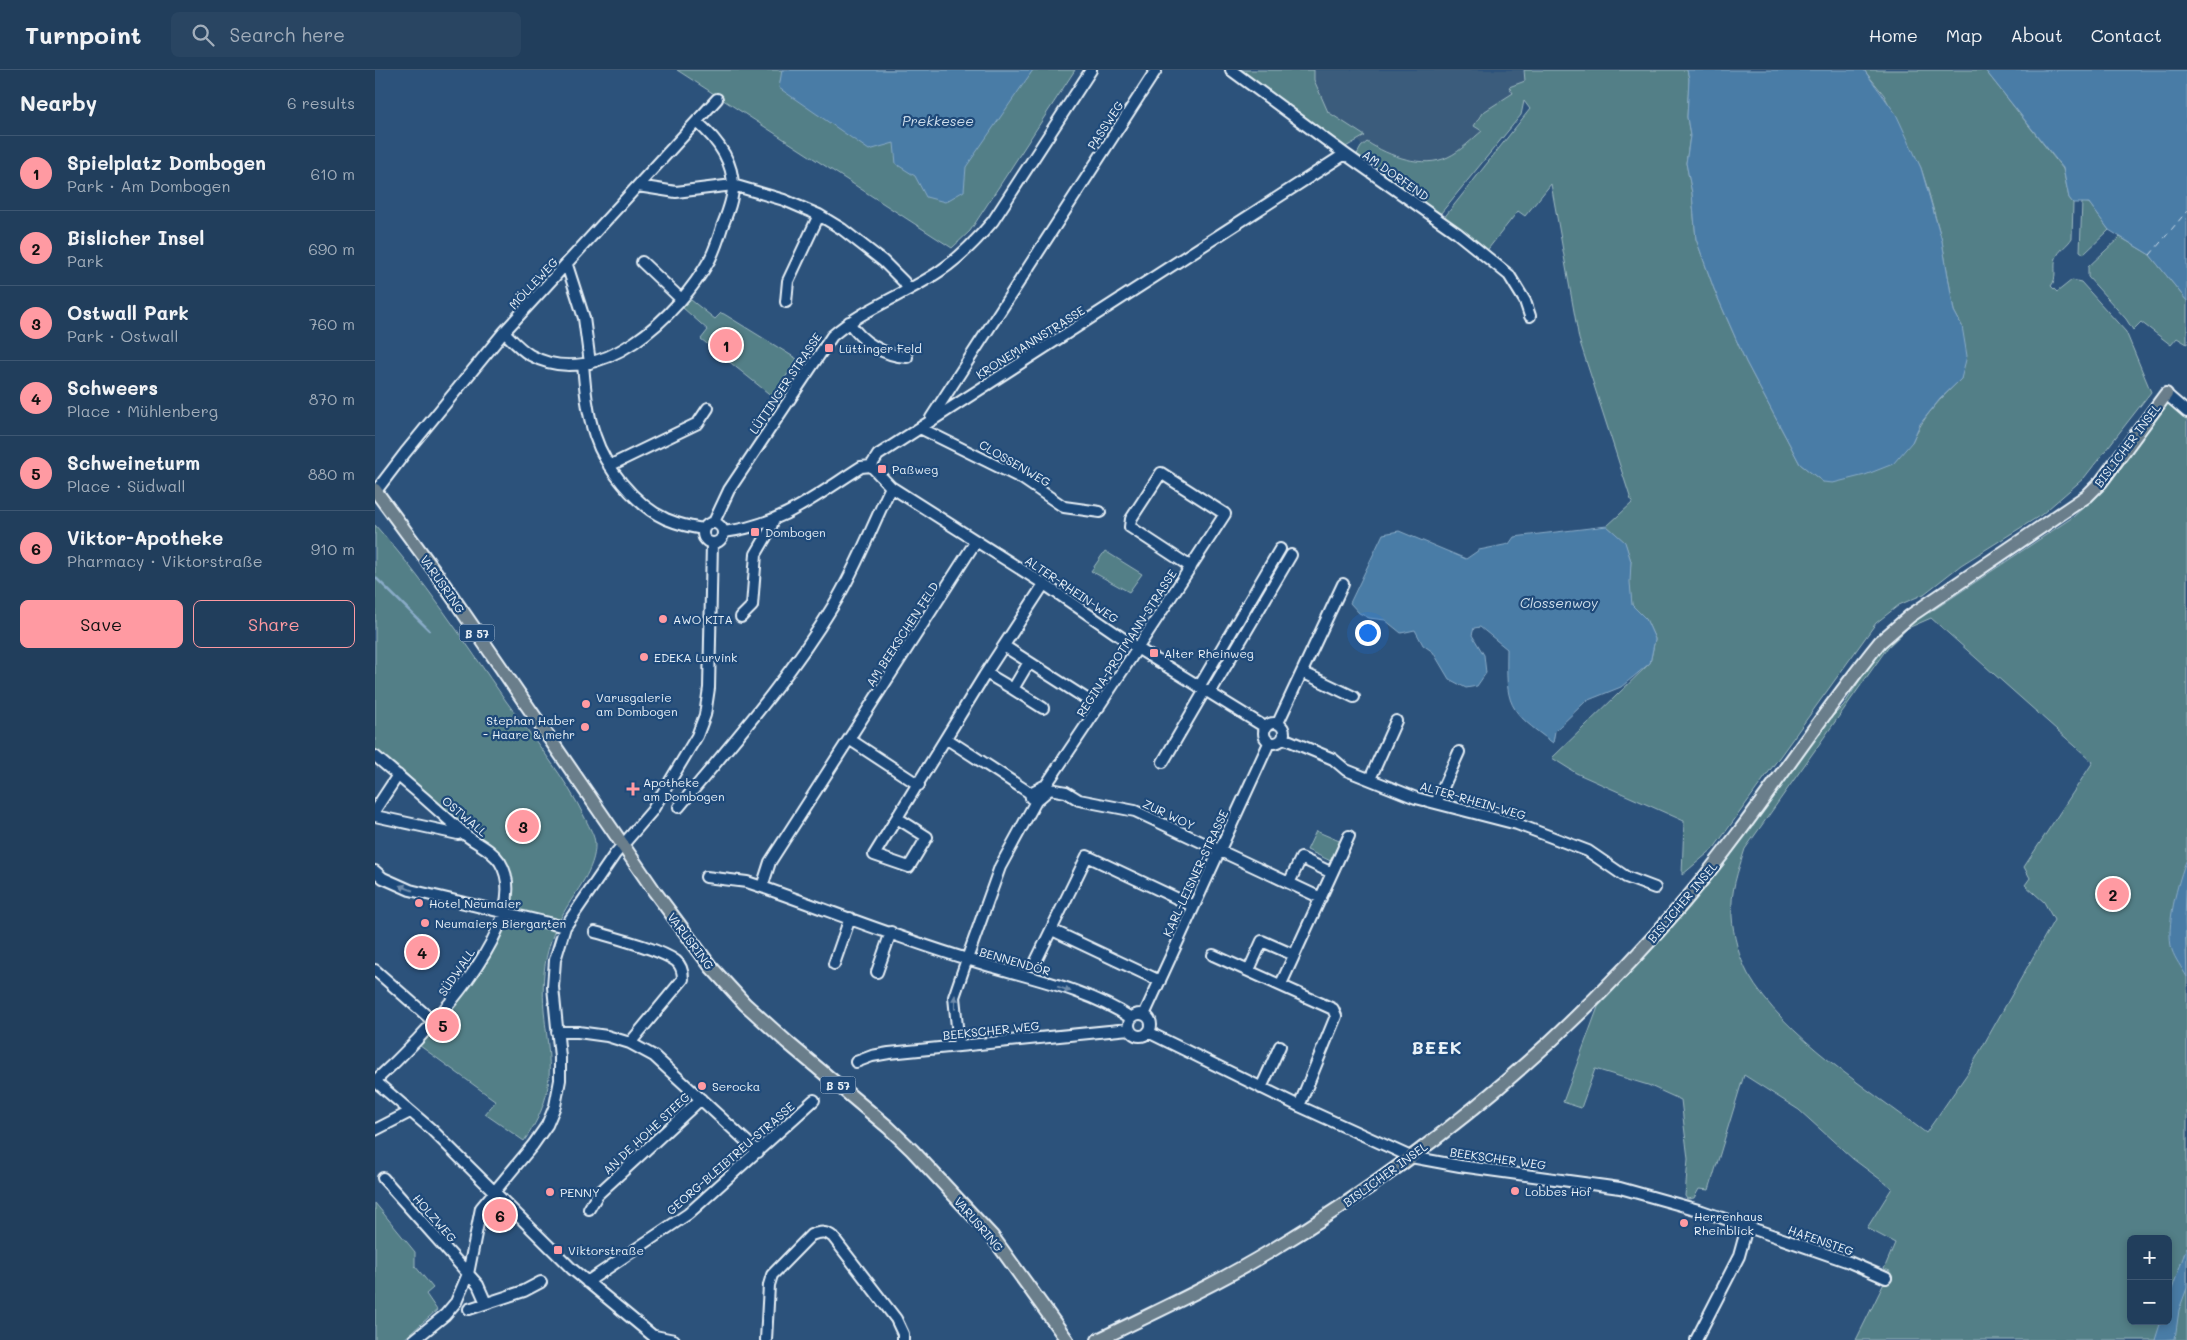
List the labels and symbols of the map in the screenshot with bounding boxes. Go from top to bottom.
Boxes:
street label: PASSWEG [1083,98,1127,152]
water label: Prekkesee [902,111,974,130]
street label: AM DORFEND [1360,146,1432,204]
street label: MÖLLEWEG [505,254,561,312]
street label: KRONEMANNSTRASSE [972,302,1088,382]
pin: 1 [710,326,742,364]
street label: LÜTTINGER STRASSE [745,329,825,437]
place label: Lüttinger Feld [839,340,922,356]
marker: Lüttinger Feld [823,342,835,354]
street label: BISLICHER INSEL [2090,399,2164,490]
street label: CLOSSENWEG [976,436,1054,490]
place label: Paßweg [892,461,938,477]
marker: Paßweg [876,463,888,475]
place label: Dombogen [765,524,826,540]
marker: Dombogen [749,526,761,538]
street label: VARUSRING [417,552,469,616]
street label: ALTER-RHEIN-WEG [1022,552,1122,626]
street label: REGINA-PROTMANN-STRASSE [1072,566,1180,720]
street label: AM BEEKSCHEN FELD [862,579,942,689]
water label: Clossenwoy [1520,593,1599,612]
place label: AWO KITA [673,611,733,627]
marker: AWO KITA [657,613,669,625]
your location [1355,620,1381,646]
road number: B 57 [459,624,495,642]
place label: Alter Rheinweg [1164,645,1254,661]
marker: Alter Rheinweg [1148,647,1160,659]
place label: EDEKA Lurvink [654,649,737,665]
marker: EDEKA Lurvink [638,651,650,663]
place label: Varusgalerie am Dombogen [596,689,678,719]
marker: Varusgalerie am Dombogen [580,698,592,710]
place label: Stephan Haber - Haare & mehr [483,712,575,742]
marker: Stephan Haber - Haare & mehr [579,721,591,733]
place label: Apotheke am Dombogen [643,774,725,804]
street label: ALTER-RHEIN-WEG [1418,777,1528,823]
marker: Apotheke am Dombogen [627,783,639,795]
street label: OSTWALL [439,792,492,840]
street label: ZUR WOY [1140,795,1198,833]
pin: 3 [507,807,539,845]
street label: KARL-LEISNER-STRASSE [1159,807,1231,939]
street label: BISLICHER INSEL [1644,858,1721,946]
pin: 2 [2097,875,2129,913]
one-way arrow [398,884,413,892]
place label: Hotel Neumaier [429,895,521,911]
marker: Hotel Neumaier [413,897,425,909]
street label: VARUSRING [664,909,718,973]
place label: Neumaiers Biergarten [435,915,566,931]
marker: Neumaiers Biergarten [419,917,431,929]
pin: 4 [406,933,438,971]
street label: BENNENDÖR [978,943,1052,979]
street label: SÜDWALL [434,944,478,999]
one-way arrow [1057,985,1072,993]
one-way arrow [951,994,959,1010]
pin: 5 [427,1006,459,1044]
street label: BEEKSCHER WEG [942,1017,1040,1043]
district label: BEEK [1411,1035,1463,1059]
road number: B 57 [821,1076,855,1094]
place label: Serocka [712,1078,760,1094]
marker: Serocka [696,1080,708,1092]
street label: AN DE HOHE STEEG [599,1088,693,1178]
street label: GEORG-BLEIBTREU-STRASSE [663,1098,797,1218]
street label: BISLICHER INSEL [1340,1138,1431,1210]
street label: BEEKSCHER WEG [1449,1143,1547,1173]
place label: Lobbes Hof [1525,1183,1591,1199]
place label: PENNY [560,1184,600,1200]
marker: Lobbes Hof [1509,1185,1521,1197]
marker: PENNY [544,1186,556,1198]
street label: HOLZWEG [410,1191,460,1245]
street label: VARUSRING [951,1193,1007,1255]
pin: 6 [484,1196,516,1234]
place label: Herrenhaus Rheinblick [1694,1208,1763,1238]
marker: Herrenhaus Rheinblick [1678,1217,1690,1229]
street label: HAFENSTEG [1786,1221,1856,1259]
place label: Viktorstraße [568,1242,644,1258]
marker: Viktorstraße [552,1244,564,1256]

